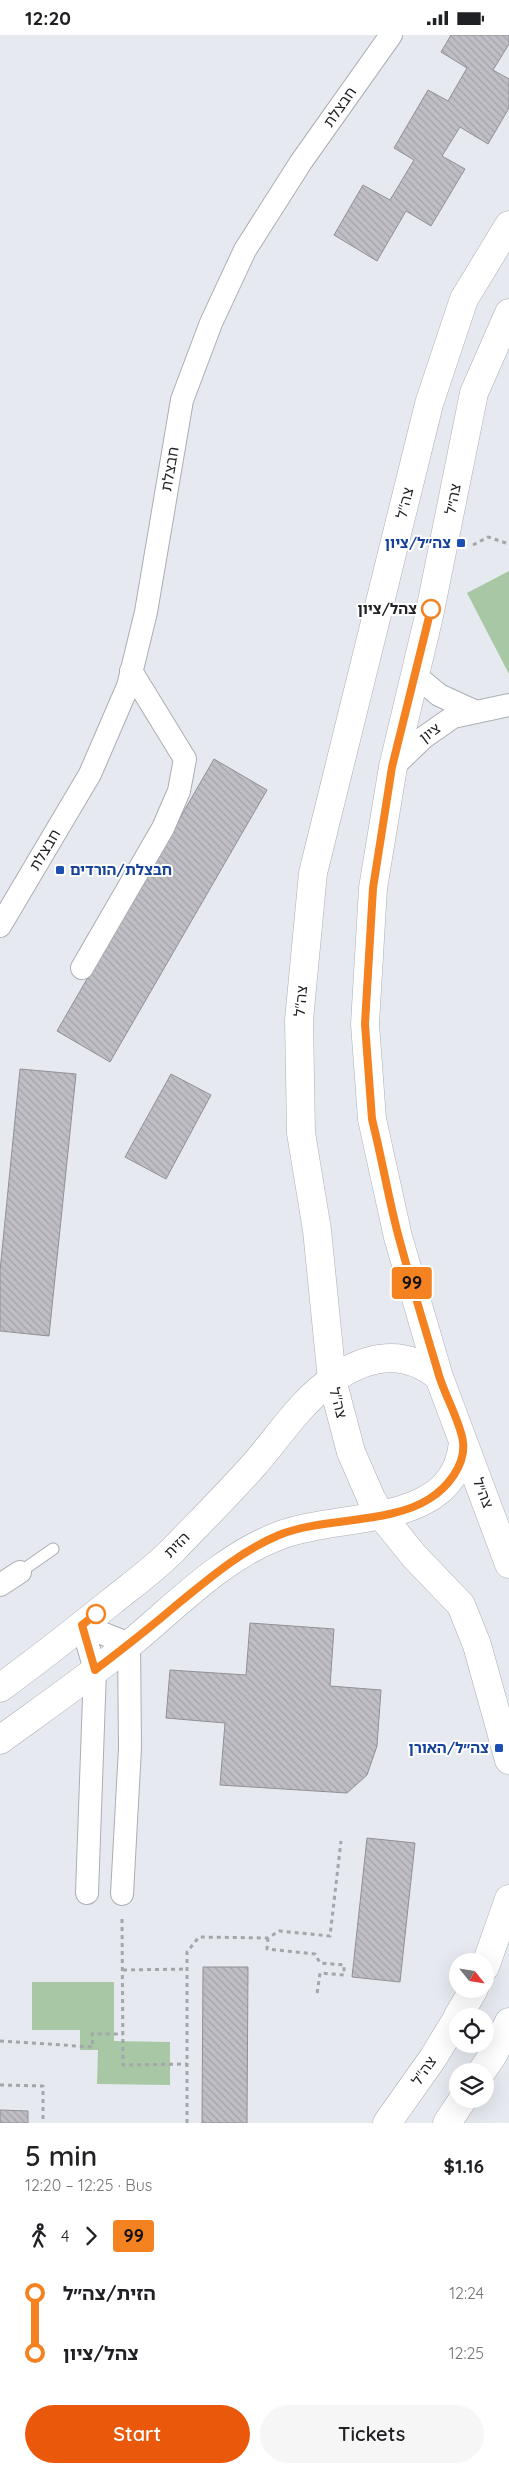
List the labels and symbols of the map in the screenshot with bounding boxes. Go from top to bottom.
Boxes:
street label: חבצלת [319,83,360,131]
street label: חבצלת [156,445,183,493]
street label: צה״ל [440,482,465,516]
street label: צה"ל [392,485,418,520]
place label: צה״ל/ציון [385,533,451,552]
marker: צה״ל/ציון [455,537,467,549]
place label: צהל/ציון [357,599,417,618]
marker: צהל/ציון [421,599,441,619]
street label: ציון [415,718,444,747]
street label: חבצלת [25,826,64,874]
place label: חבצלת/הורדים [70,860,172,879]
marker: חבצלת/הורדים [54,864,66,876]
street label: צה"ל [290,985,311,1017]
line badge: 99 [390,1267,434,1299]
street label: צה"ל [325,1385,352,1420]
street label: צה״ל [469,1475,498,1511]
street label: הזית [160,1528,194,1562]
unlabelled marker [86,1604,106,1624]
place label: צה״ל/האורן [409,1738,489,1757]
marker: צה״ל/האורן [493,1742,505,1754]
north arrow [449,1953,494,1997]
street label: צה"ל [407,2052,440,2089]

